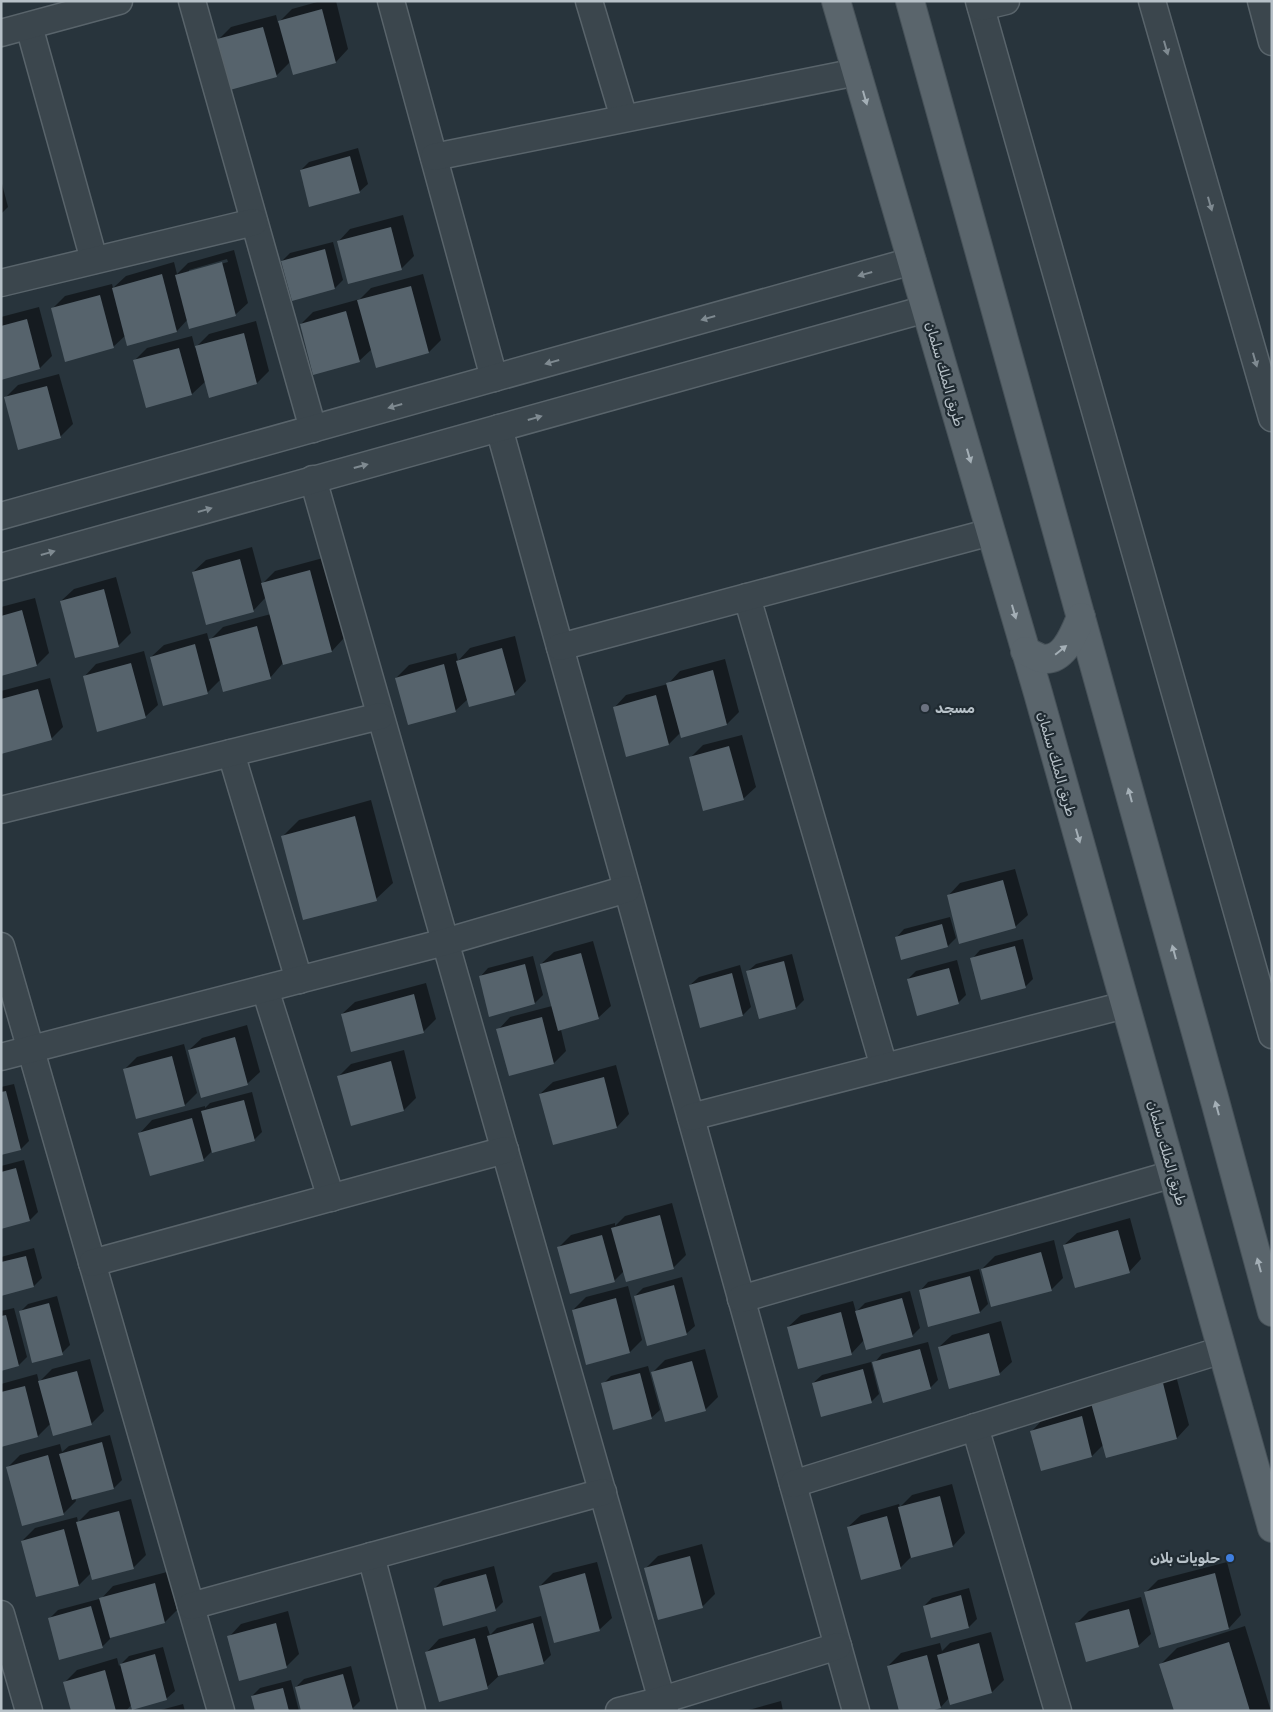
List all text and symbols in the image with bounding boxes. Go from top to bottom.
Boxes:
one-way arrow [1162,41,1170,56]
one-way arrow [861,91,869,106]
one-way arrow [1207,197,1215,212]
one-way arrow [857,271,872,279]
one-way arrow [701,314,716,322]
street label: طريق الملك سلمان [921,320,968,429]
one-way arrow [1252,353,1260,368]
one-way arrow [544,358,559,366]
one-way arrow [388,402,403,410]
one-way arrow [527,413,542,421]
one-way arrow [965,449,973,464]
one-way arrow [354,462,369,470]
one-way arrow [197,505,212,513]
one-way arrow [41,549,56,557]
one-way arrow [1011,605,1019,620]
one-way arrow [1054,645,1067,656]
place label: مسجد [935,700,975,717]
marker: مسجد [919,702,931,714]
street label: طريق الملك سلمان [1033,710,1080,819]
one-way arrow [1126,787,1134,802]
one-way arrow [1074,828,1082,843]
one-way arrow [1169,944,1177,959]
street label: طريق الملك سلمان [1143,1099,1190,1208]
one-way arrow [1213,1101,1221,1116]
one-way arrow [1255,1258,1263,1273]
place label: حلويات بلان [1150,1550,1220,1567]
marker: حلويات بلان [1224,1552,1236,1564]

